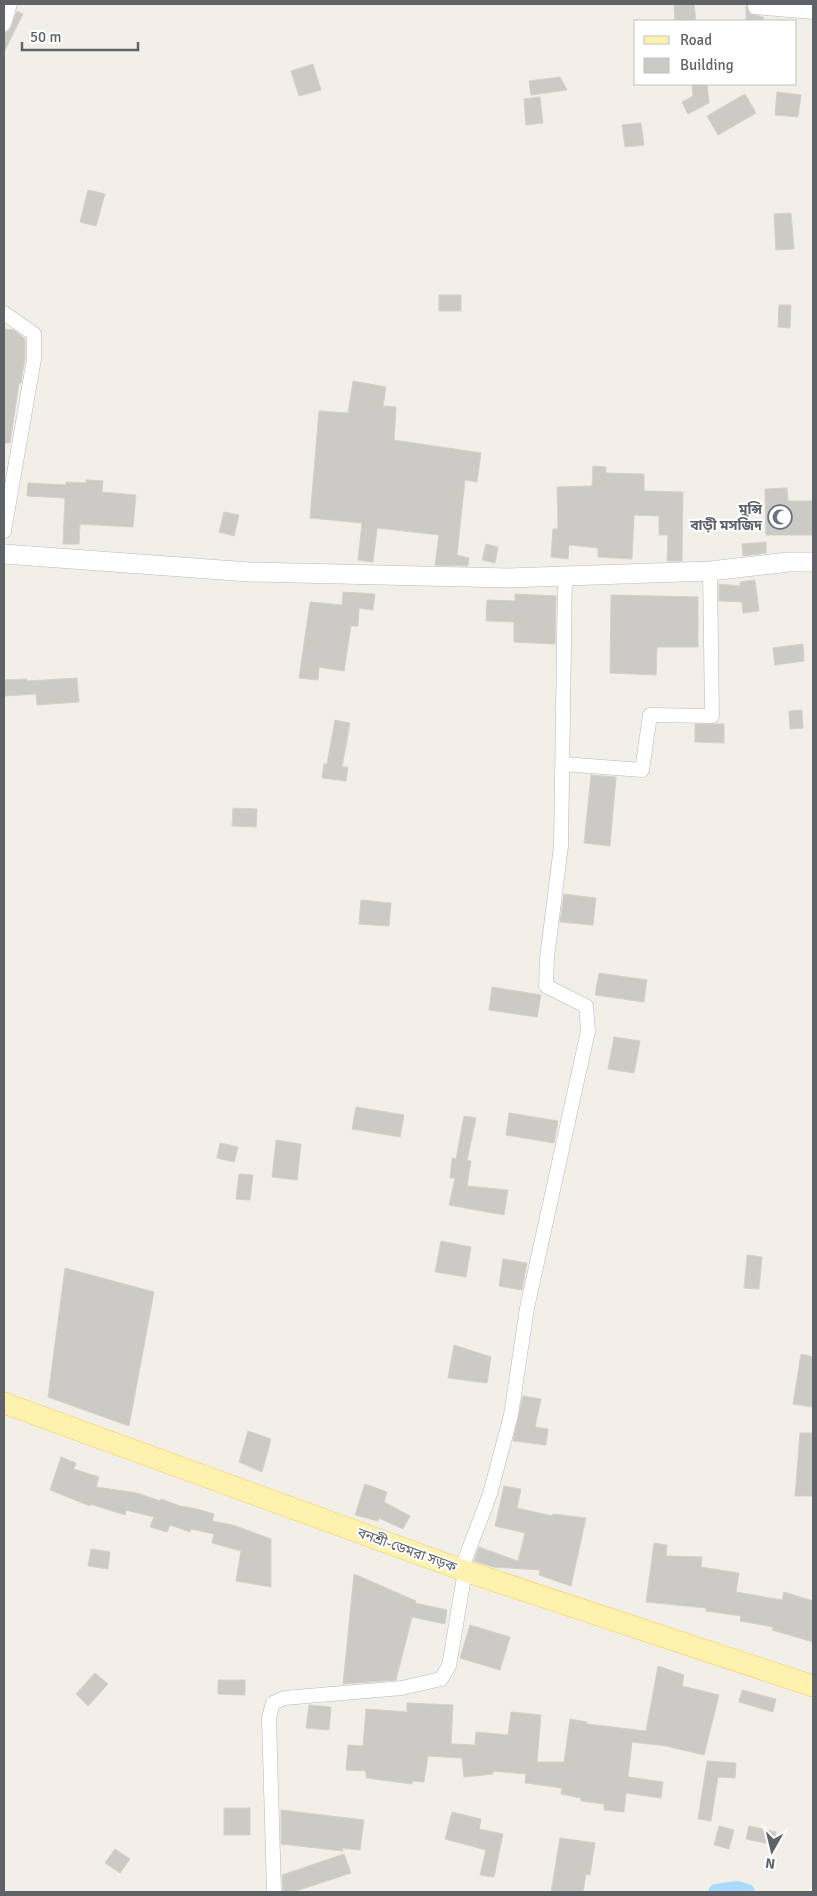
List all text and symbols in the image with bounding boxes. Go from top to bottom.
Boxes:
scale bar [22,20,139,52]
legend [634,20,797,85]
text: 50 m [30,28,61,46]
text: Road [680,31,712,49]
text: Building [680,56,734,74]
place label: মুন্সি বাড়ী মসজিদ [689,501,763,534]
mosque icon: মুন্সি বাড়ী মসজিদ [767,504,793,530]
street label: বনশ্রী-ডেমরা সড়ক [354,1524,460,1576]
north arrow [747,1826,797,1876]
text: N [764,1854,776,1872]

